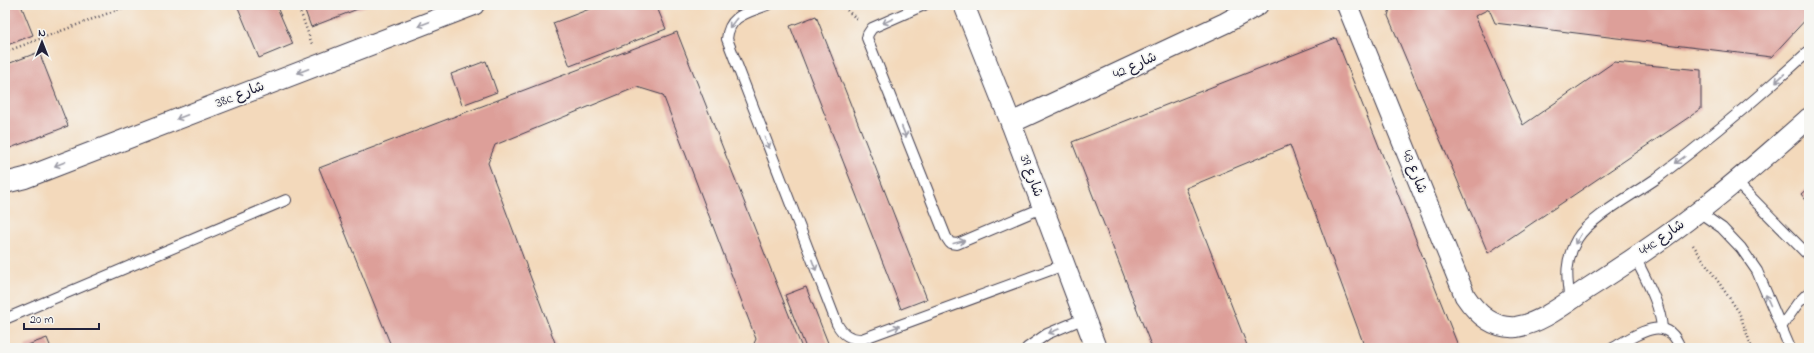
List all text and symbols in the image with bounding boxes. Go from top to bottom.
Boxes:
one-way arrow [729,17,738,28]
one-way arrow [883,18,895,25]
one-way arrow [419,21,431,29]
north arrow [22,22,62,62]
text: N [38,25,46,41]
street label: شارع 42 [1109,47,1161,85]
one-way arrow [297,67,309,75]
one-way arrow [1775,73,1786,82]
street label: 38c شارع [212,76,268,114]
one-way arrow [176,114,188,122]
one-way arrow [901,126,908,138]
one-way arrow [763,137,771,149]
street label: شارع 43 [1396,147,1432,197]
street label: شارع 39 [1014,152,1048,200]
one-way arrow [1675,156,1686,164]
one-way arrow [55,161,67,169]
street label: 44c شارع [1635,215,1689,261]
one-way arrow [1574,234,1582,245]
one-way arrow [953,238,966,246]
one-way arrow [810,258,818,270]
one-way arrow [1764,294,1772,306]
scale bar [24,305,99,331]
text: 20 m [30,311,53,329]
one-way arrow [888,323,900,331]
one-way arrow [1049,328,1061,335]

